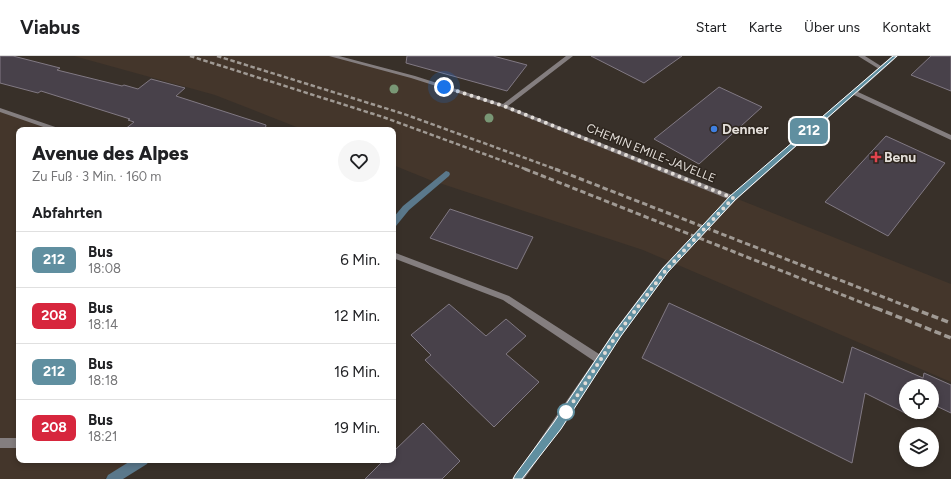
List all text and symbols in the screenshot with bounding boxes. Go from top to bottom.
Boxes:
text: Viabus [20,16,80,39]
text: Start [696,19,727,36]
text: Karte [749,19,782,36]
text: Über uns [804,19,860,36]
text: Kontakt [882,19,931,36]
your location [434,77,454,97]
line badge: 212 [786,118,832,144]
street label: CHEMIN EMILE-JAVELLE [584,121,718,185]
place label: Denner [722,121,769,138]
text: 212 [798,122,820,139]
marker: Denner [709,124,719,134]
button: heart [338,140,380,182]
text: Avenue des Alpes [32,142,189,165]
place label: Benu [884,149,916,166]
marker: Benu [871,152,881,162]
text: Zu Fuß · 3 Min. · 160 m [32,169,161,184]
text: Abfahrten [32,204,102,222]
text: Bus [88,243,113,261]
text: 212 [43,251,65,268]
text: 6 Min. [340,251,380,269]
text: 18:08 [88,261,121,276]
text: Bus [88,299,113,317]
text: 208 [41,307,67,324]
text: 12 Min. [334,307,380,325]
text: 18:14 [88,317,118,332]
text: Bus [88,355,113,373]
text: 212 [43,363,65,380]
text: 16 Min. [334,363,380,381]
text: 18:18 [88,373,118,388]
map controls [899,379,939,467]
button: locate [899,379,939,419]
unlabelled marker [557,403,575,421]
text: Bus [88,411,113,429]
text: 208 [41,419,67,436]
text: 19 Min. [334,419,380,437]
button: layers [899,427,939,467]
text: 18:21 [88,429,117,444]

